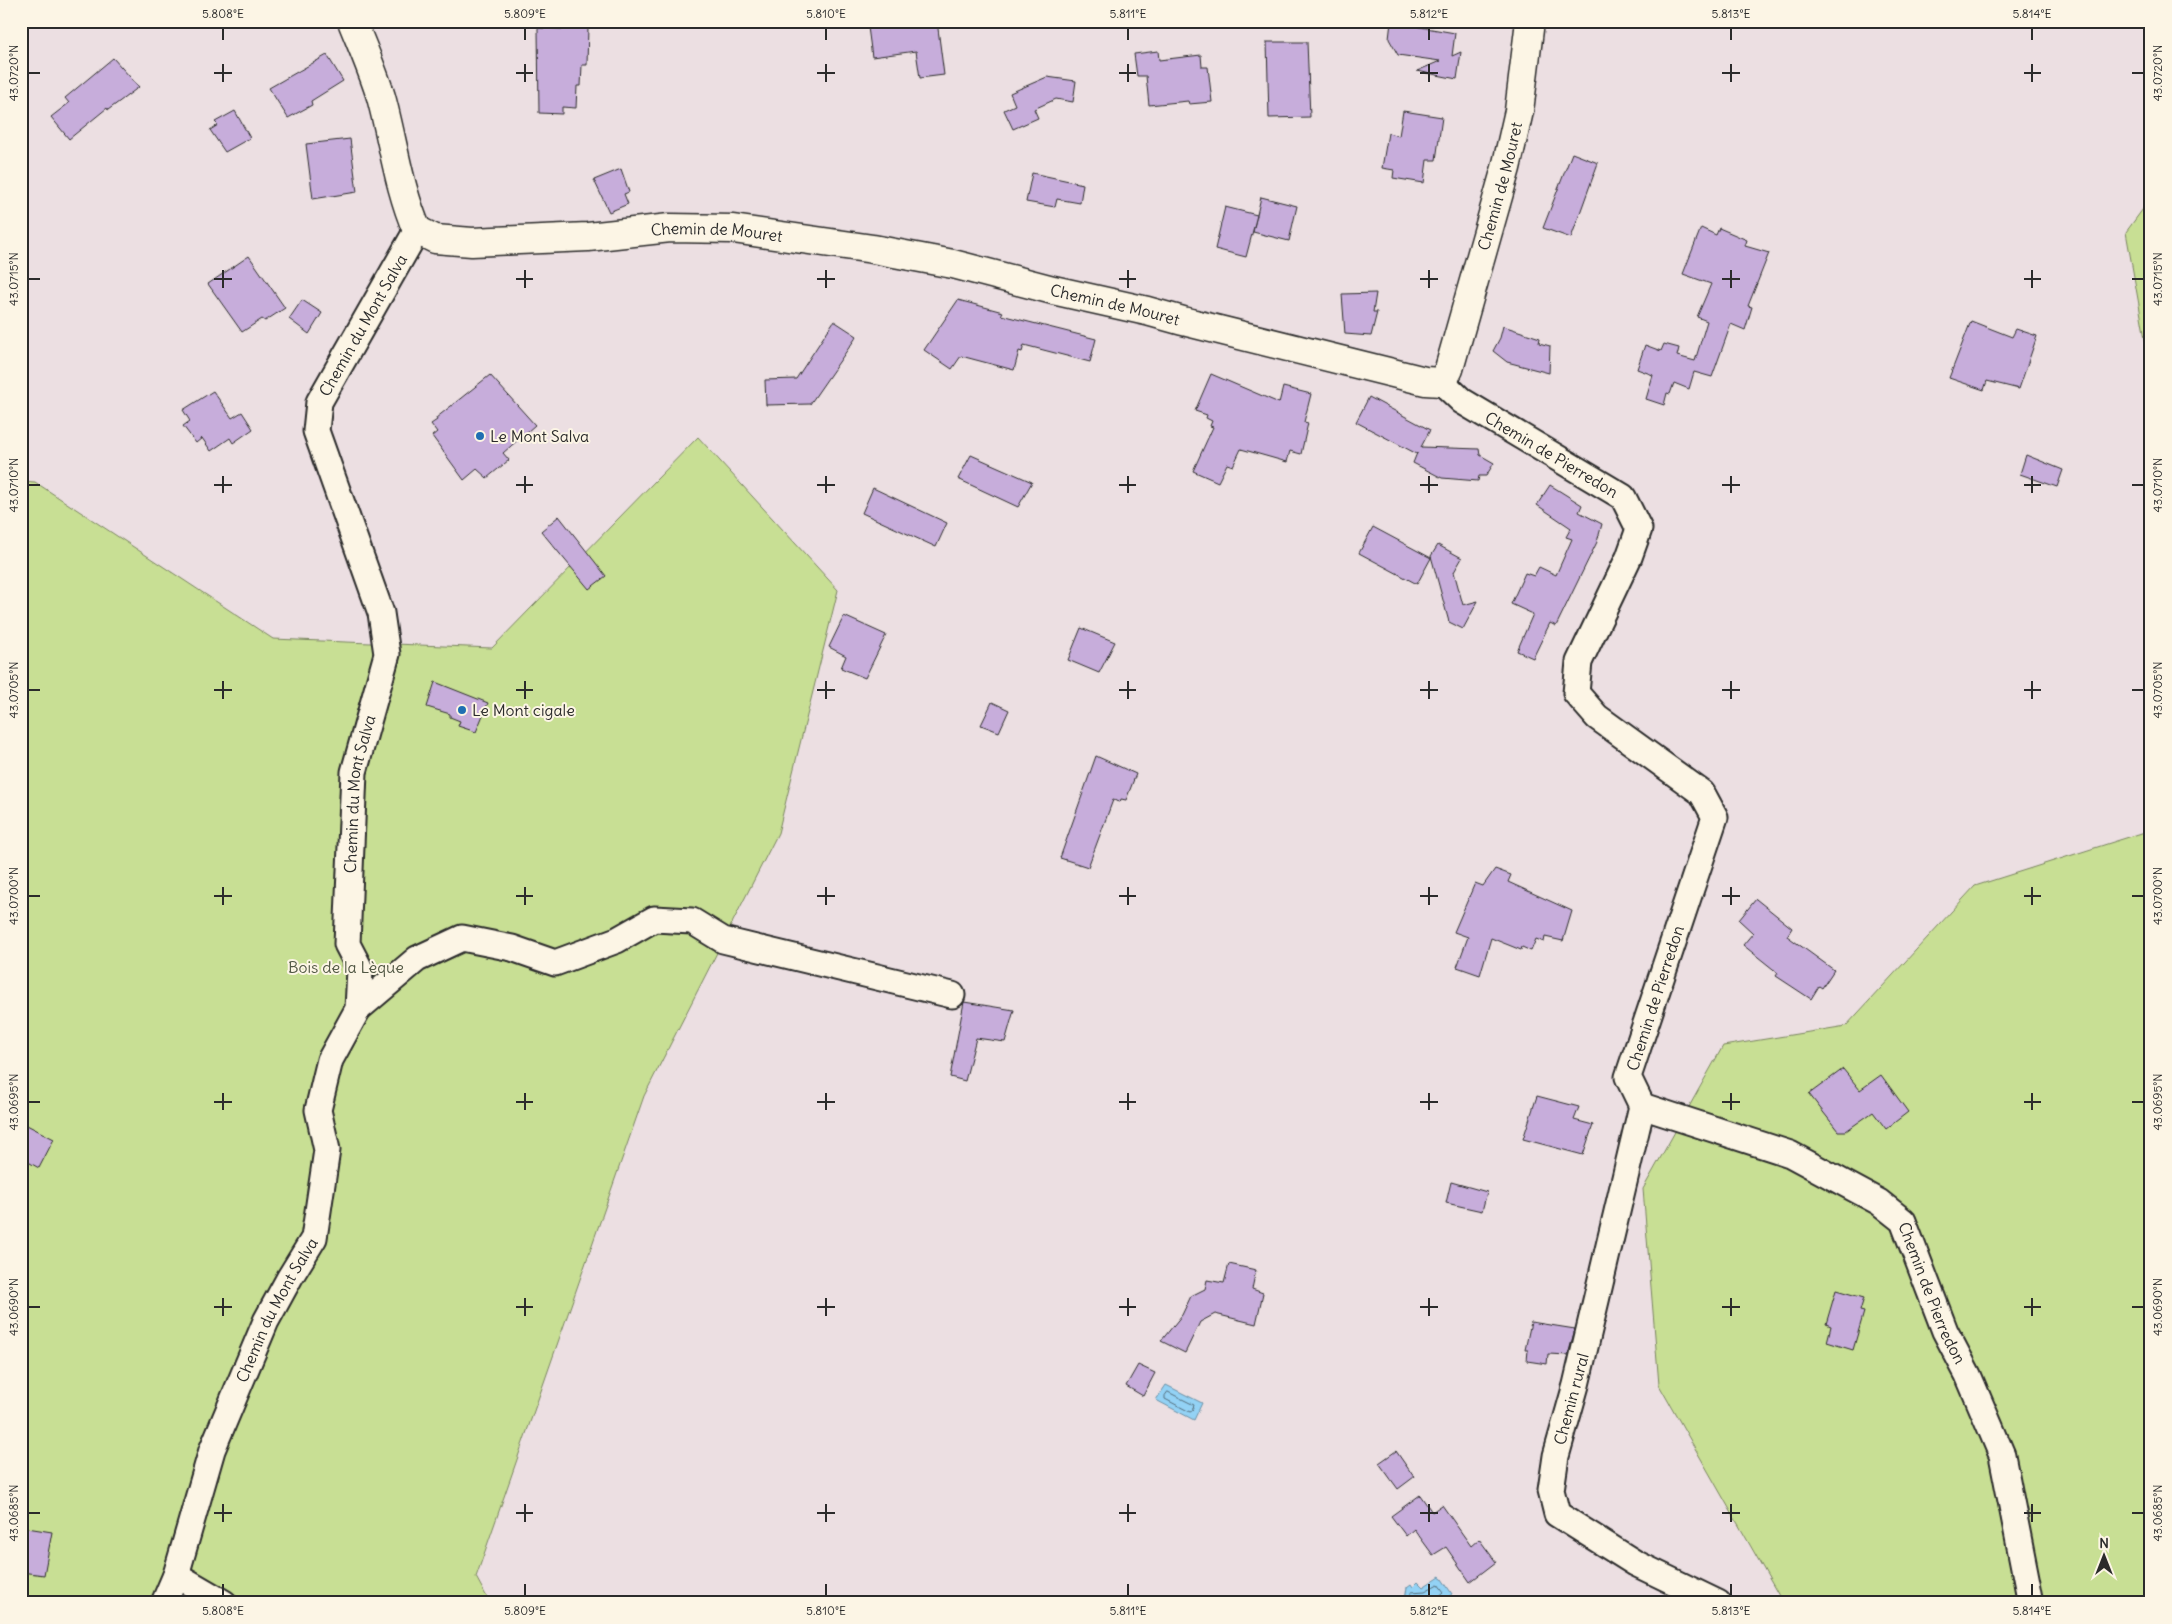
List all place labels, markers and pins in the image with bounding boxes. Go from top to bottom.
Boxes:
place label: Le Mont Salva [490,426,589,446]
marker: Le Mont Salva [474,430,486,442]
place label: Le Mont cigale [472,700,575,720]
marker: Le Mont cigale [456,704,468,716]

